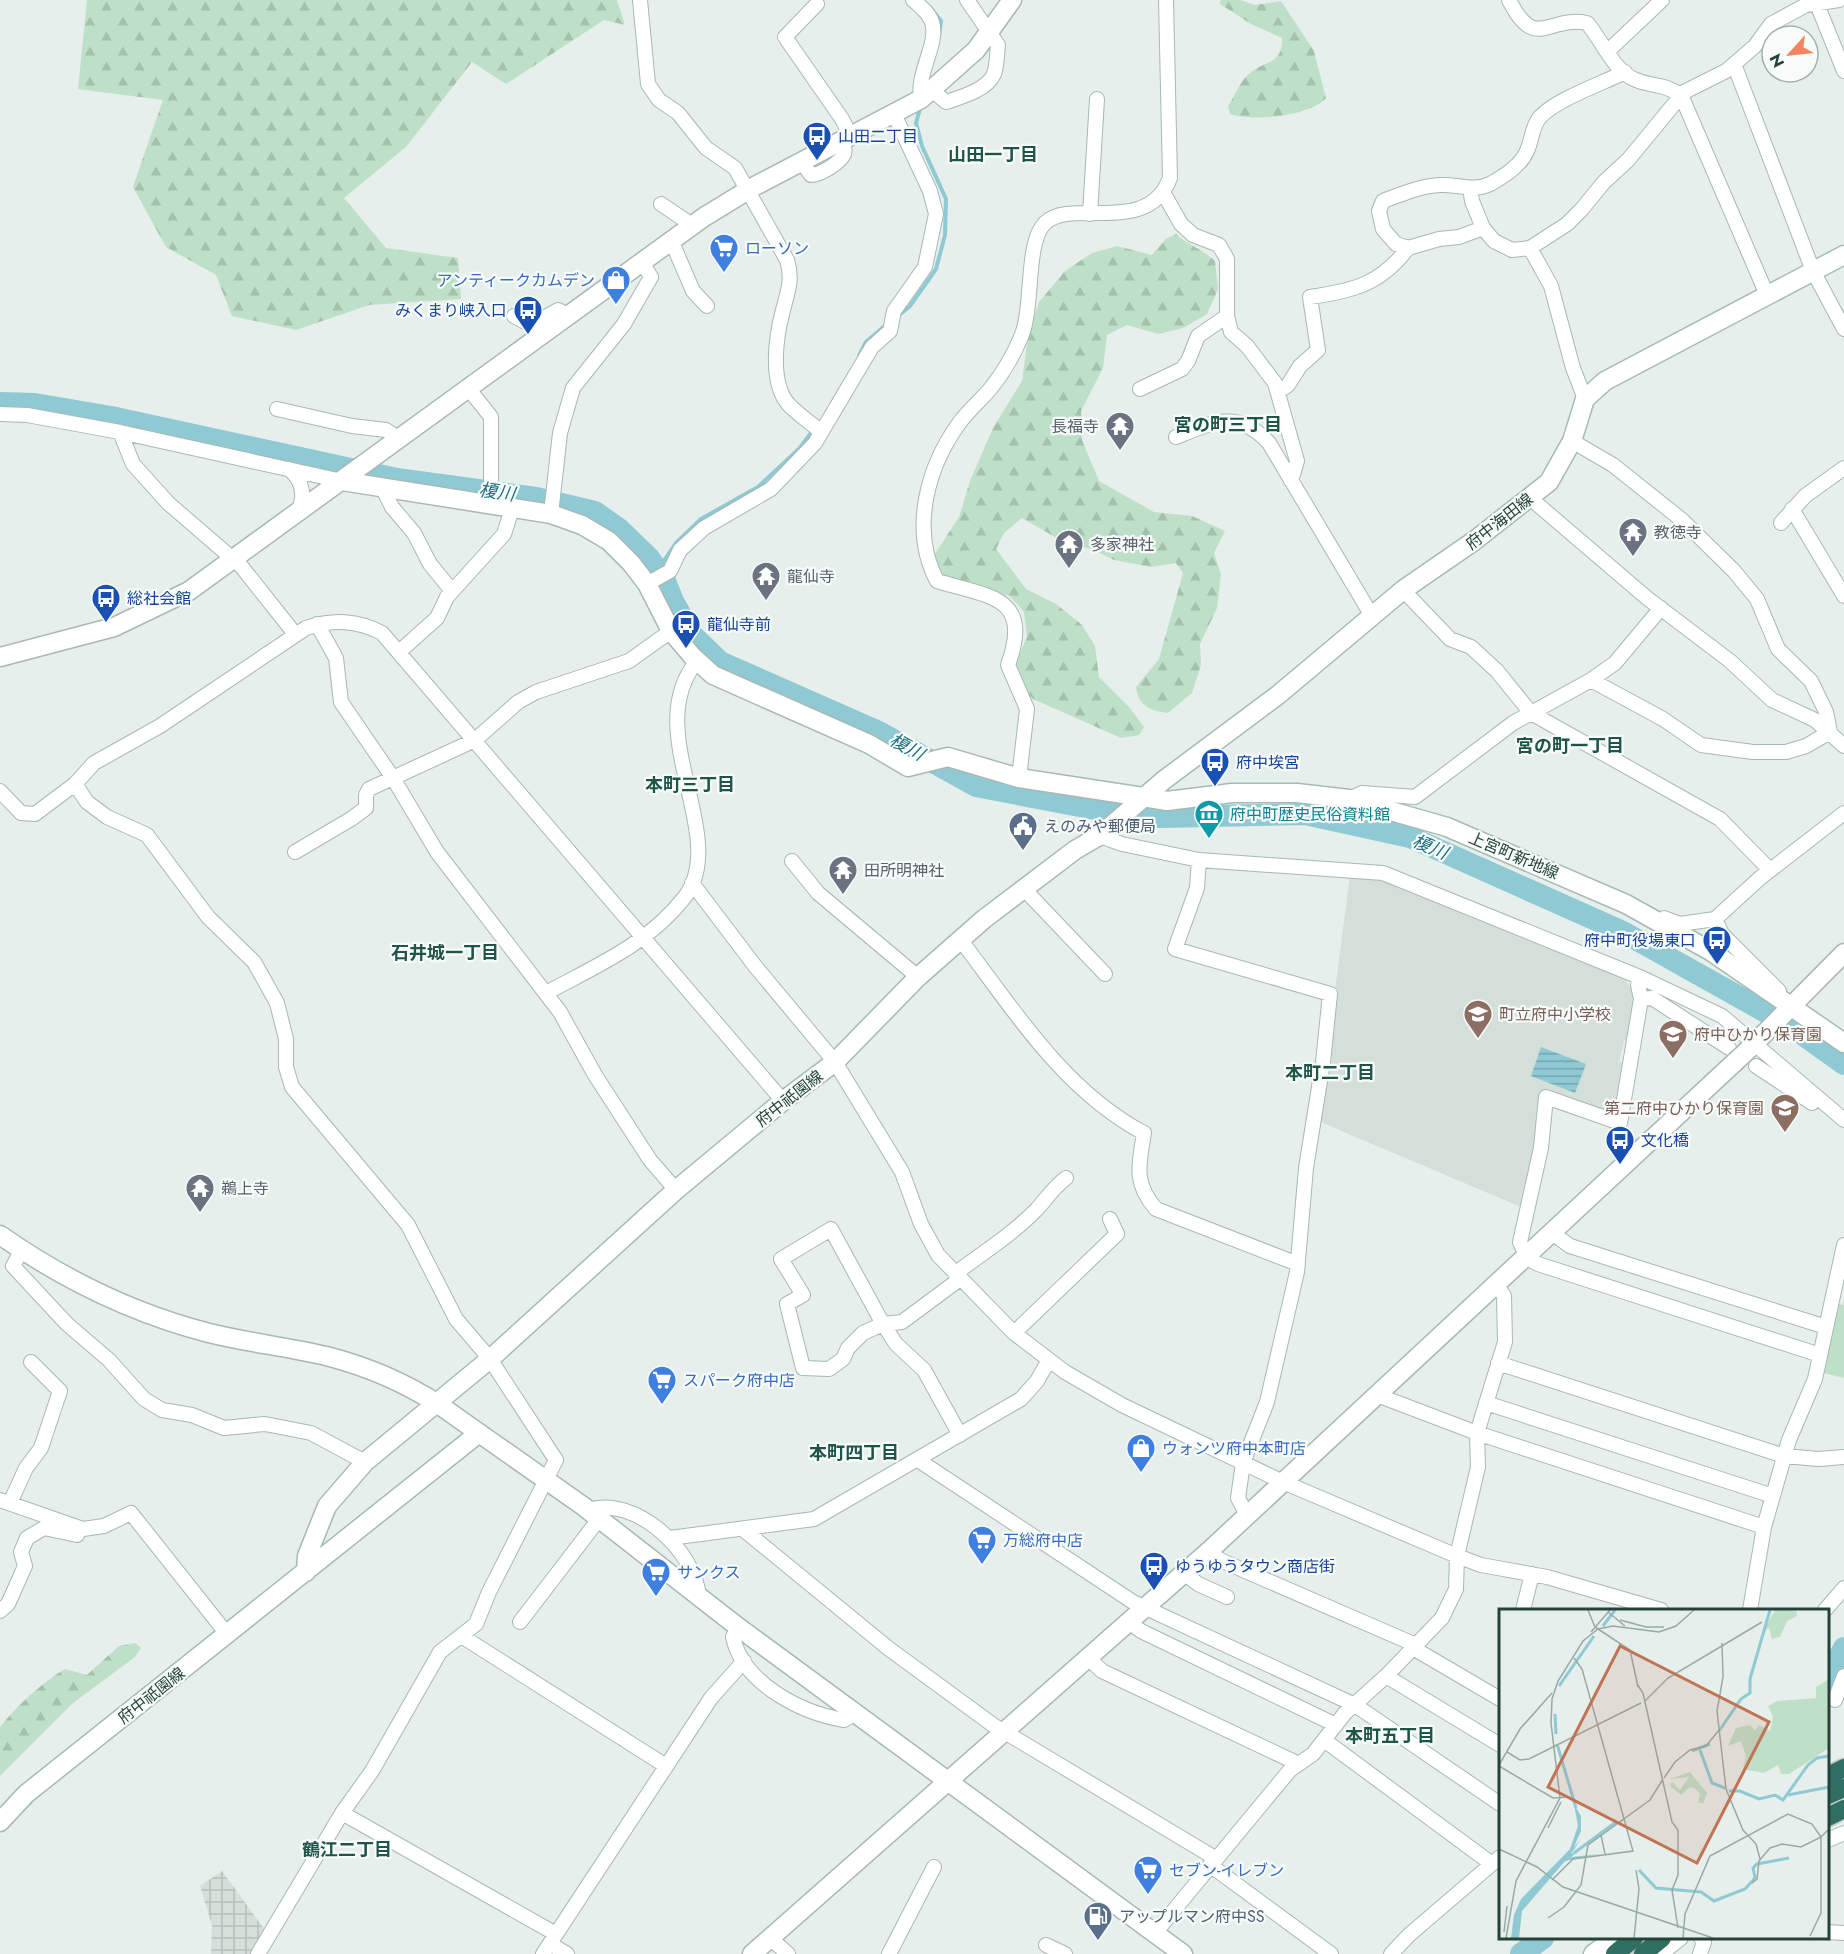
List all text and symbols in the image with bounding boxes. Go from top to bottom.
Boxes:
north arrow [1760,24,1820,84]
text: N [1764,50,1790,71]
bus stop icon: 山田二丁目 [801,120,833,162]
place label: 山田二丁目 [838,125,918,148]
district label: 山田一丁目 [948,142,1038,168]
supermarket icon: ローソン [708,232,740,274]
place label: ローソン [745,237,809,260]
shop icon: アンティークカムデン [600,264,632,306]
place label: アンティークカムデン [437,269,595,292]
bus stop icon: みくまり峡入口 [512,294,544,336]
place label: みくまり峡入口 [395,299,507,322]
temple icon: 長福寺 [1104,410,1136,452]
district label: 宮の町三丁目 [1174,412,1282,438]
place label: 長福寺 [1051,415,1099,438]
water label: 榎川 [477,477,519,508]
street label: 府中海田線 [1461,488,1538,555]
temple icon: 教徳寺 [1617,516,1649,558]
place label: 教徳寺 [1654,521,1702,544]
temple icon: 多家神社 [1053,528,1085,570]
place label: 多家神社 [1090,533,1154,556]
temple icon: 龍仙寺 [750,560,782,602]
place label: 龍仙寺 [787,565,835,588]
bus stop icon: 総社会館 [90,582,122,624]
place label: 総社会館 [127,587,191,610]
bus stop icon: 龍仙寺前 [670,608,702,650]
place label: 龍仙寺前 [707,613,771,636]
water label: 榎川 [885,727,931,768]
district label: 宮の町一丁目 [1516,733,1624,759]
bus stop icon: 府中埃宮 [1199,746,1231,788]
place label: 府中埃宮 [1236,751,1300,774]
district label: 本町三丁目 [645,772,735,798]
museum icon: 府中町歴史民俗資料館 [1193,798,1225,840]
place label: 府中町歴史民俗資料館 [1230,803,1390,826]
public building icon: えのみや郵便局 [1007,810,1039,852]
place label: えのみや郵便局 [1044,815,1156,838]
street label: 上宮町新地線 [1465,826,1562,885]
water label: 榎川 [1408,828,1453,867]
temple icon: 田所明神社 [827,854,859,896]
place label: 田所明神社 [864,859,944,882]
bus stop icon: 府中町役場東口 [1701,924,1733,966]
place label: 府中町役場東口 [1584,929,1696,952]
district label: 石井城一丁目 [391,940,499,966]
school or university icon: 町立府中小学校 [1462,998,1494,1040]
place label: 町立府中小学校 [1499,1003,1611,1026]
school or university icon: 府中ひかり保育園 [1657,1018,1689,1060]
place label: 府中ひかり保育園 [1694,1023,1822,1046]
district label: 本町二丁目 [1285,1060,1375,1086]
street label: 府中祇園線 [751,1065,828,1132]
school or university icon: 第二府中ひかり保育園 [1769,1092,1801,1134]
place label: 第二府中ひかり保育園 [1604,1097,1764,1120]
bus stop icon: 文化橋 [1604,1124,1636,1166]
place label: 文化橋 [1641,1129,1689,1152]
temple icon: 鵜上寺 [184,1172,216,1214]
place label: 鵜上寺 [221,1177,269,1200]
supermarket icon: スパーク府中店 [646,1364,678,1406]
place label: スパーク府中店 [683,1369,795,1392]
shop icon: ウォンツ府中本町店 [1125,1432,1157,1474]
place label: ウォンツ府中本町店 [1162,1437,1306,1460]
district label: 本町四丁目 [809,1440,899,1466]
supermarket icon: 万総府中店 [966,1524,998,1566]
place label: 万総府中店 [1003,1529,1083,1552]
bus stop icon: ゆうゆうタウン商店街 [1138,1550,1170,1592]
place label: ゆうゆうタウン商店街 [1175,1555,1335,1578]
supermarket icon: サンクス [640,1556,672,1598]
place label: サンクス [677,1561,741,1584]
inset map [1499,1609,1829,1939]
street label: 府中祇園線 [113,1662,190,1729]
district label: 本町五丁目 [1345,1723,1435,1749]
district label: 鶴江二丁目 [302,1837,392,1863]
supermarket icon: セブン-イレブン [1132,1854,1164,1896]
place label: セブン-イレブン [1169,1859,1284,1882]
fuel station icon: アップルマン府中SS [1082,1900,1114,1942]
place label: アップルマン府中SS [1119,1905,1265,1928]

